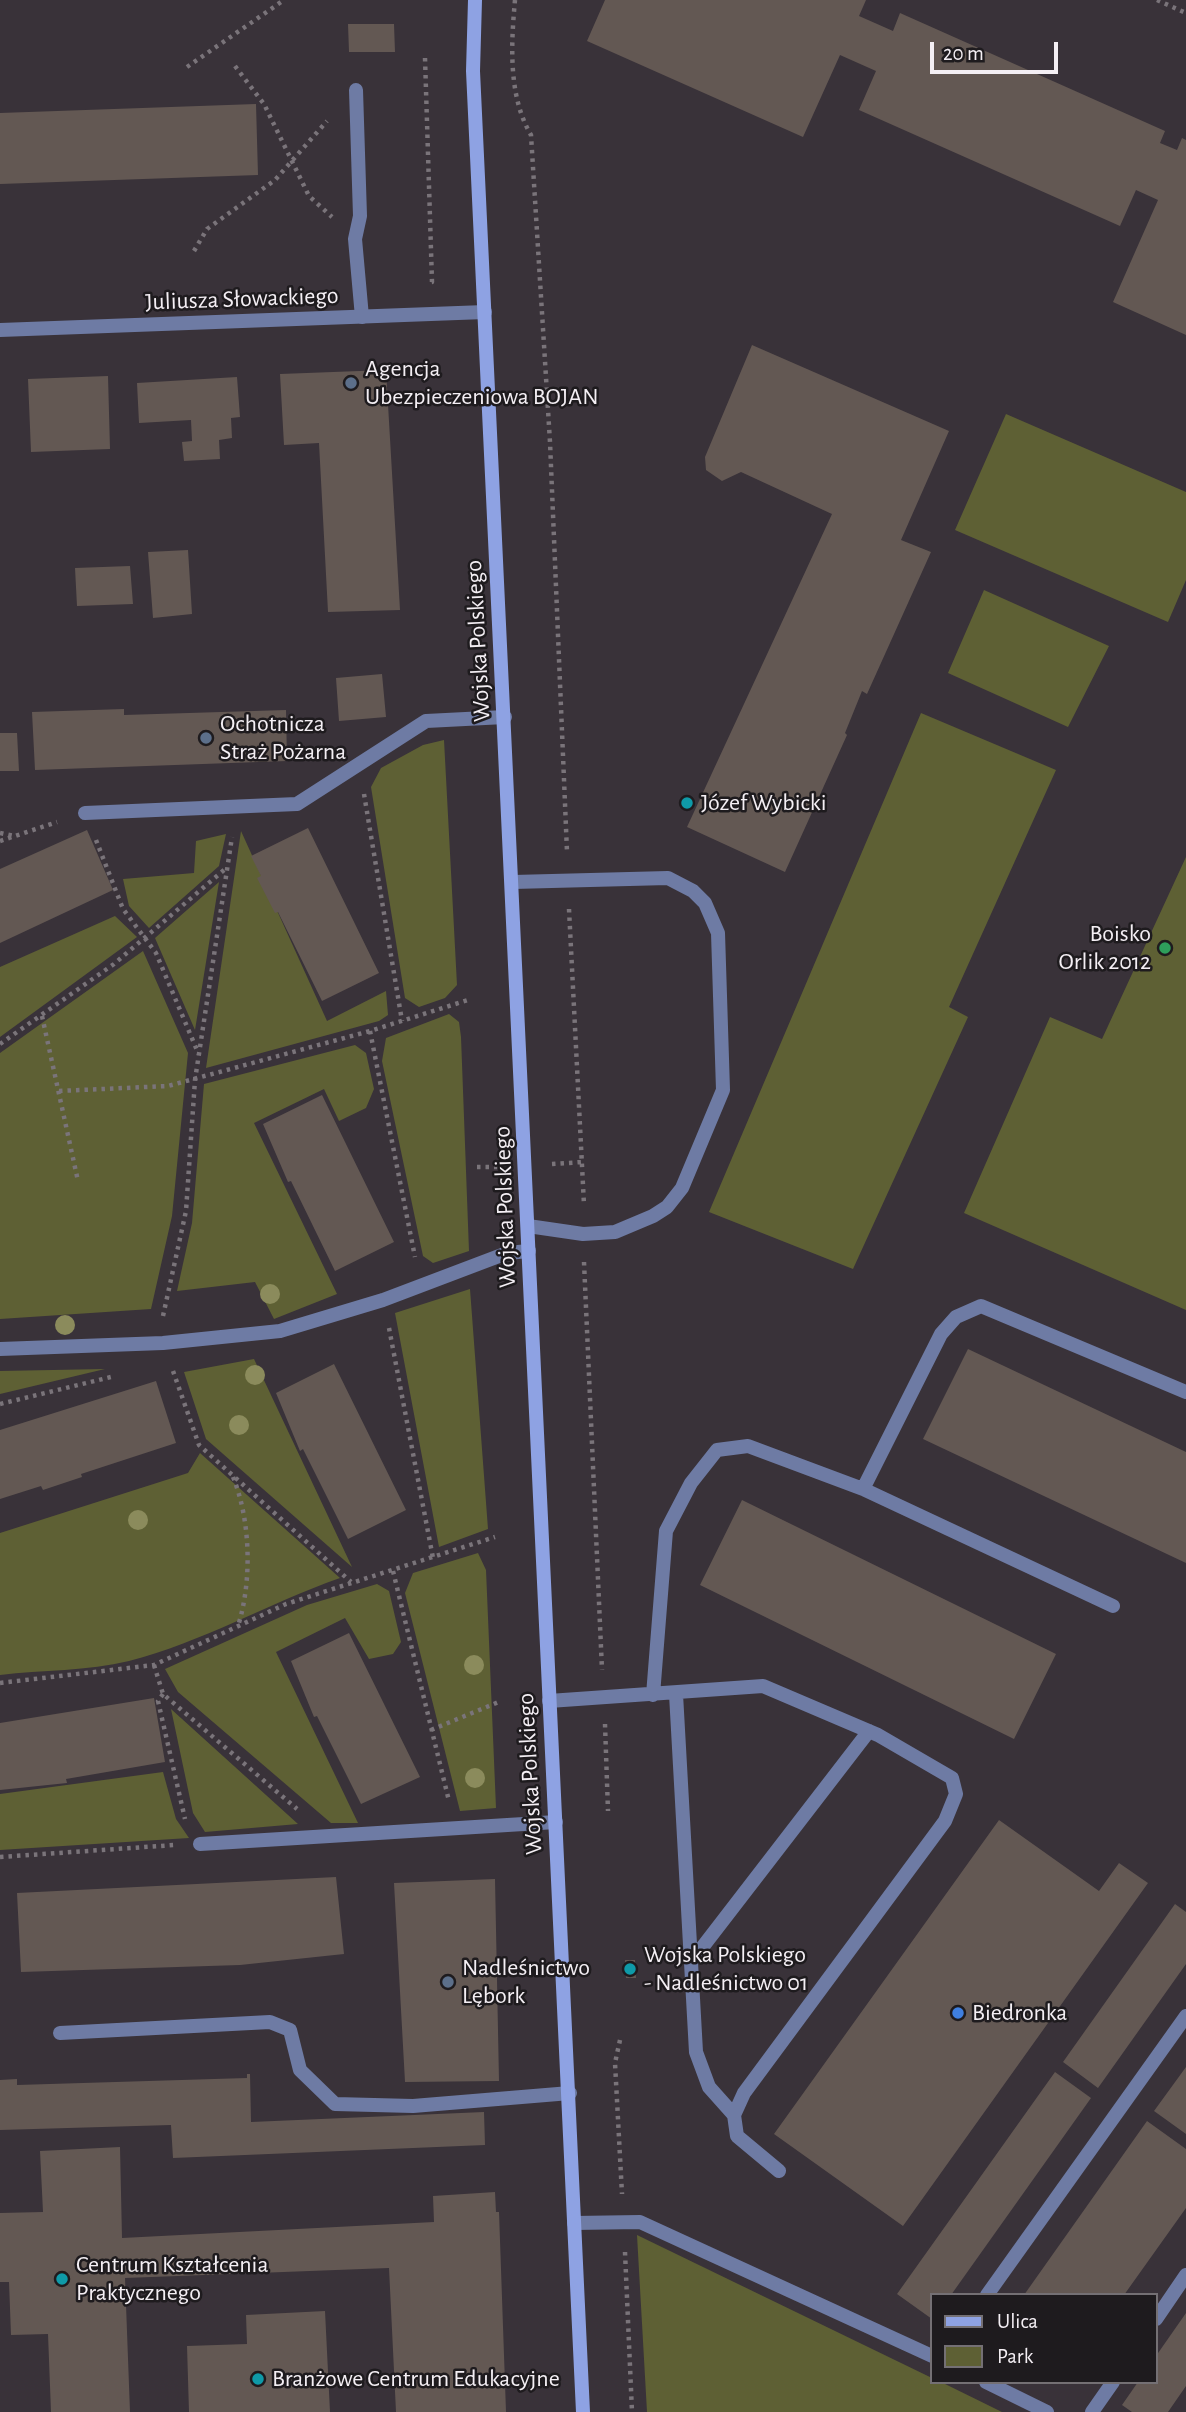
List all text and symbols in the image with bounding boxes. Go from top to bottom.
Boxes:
scale bar [934,28,1062,72]
text: 20 m [943,43,984,64]
street label: Juliusza Słowackiego [145,281,339,317]
place label: Agencja Ubezpieczeniowa BOJAN [365,355,599,411]
marker: Agencja Ubezpieczeniowa BOJAN [343,375,359,391]
street label: Wojska Polskiego [459,559,497,723]
place label: Ochotnicza Straż Pożarna [220,710,346,766]
marker: Ochotnicza Straż Pożarna [198,730,214,746]
place label: Józef Wybicki [701,789,826,817]
marker: Józef Wybicki [679,795,695,811]
place label: Boisko Orlik 2012 [1059,920,1151,976]
marker: Boisko Orlik 2012 [1157,940,1173,956]
street label: Wojska Polskiego [488,1126,522,1288]
street label: Wojska Polskiego [511,1692,549,1856]
place label: Wojska Polskiego - Nadleśnictwo 01 [644,1941,808,1997]
place label: Nadleśnictwo Lębork [462,1954,590,2010]
marker: Wojska Polskiego - Nadleśnictwo 01 [622,1961,638,1977]
marker: Nadleśnictwo Lębork [440,1974,456,1990]
place label: Biedronka [972,1999,1067,2027]
marker: Biedronka [950,2005,966,2021]
place label: Centrum Kształcenia Praktycznego [76,2251,268,2307]
marker: Centrum Kształcenia Praktycznego [54,2271,70,2287]
legend [930,2293,1158,2384]
text: Ulica [997,2311,1038,2332]
text: Park [997,2346,1033,2367]
place label: Branżowe Centrum Edukacyjne [272,2365,560,2393]
marker: Branżowe Centrum Edukacyjne [250,2371,266,2387]

